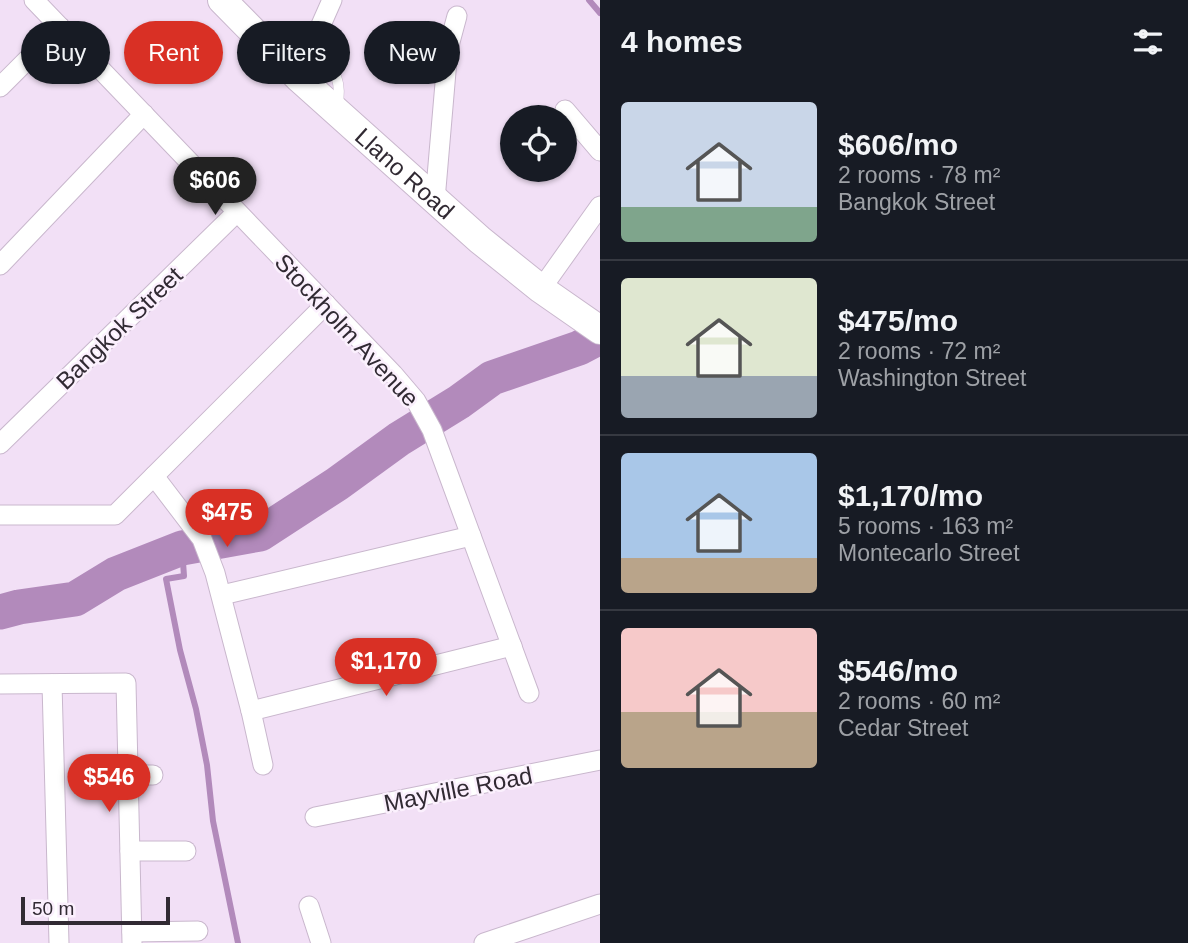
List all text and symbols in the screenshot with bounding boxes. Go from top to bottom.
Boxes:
chip: Buy [21,21,110,84]
chip: Rent [124,21,223,84]
chip: Filters [237,21,350,84]
chip: New [364,21,460,84]
icon: filters [1129,23,1167,61]
text: 4 homes [621,25,743,58]
map controls [500,105,577,182]
button: locate [500,105,577,182]
street label: Llano Road [350,122,460,224]
text: $606/mo [838,128,958,161]
icon: home [677,130,761,214]
pin: $606 [174,158,256,217]
text: 2 rooms · 78 m² [838,162,1000,188]
text: $606 [189,167,241,193]
text: Bangkok Street [838,189,995,215]
street label: Stockholm Avenue [269,248,425,412]
street label: Bangkok Street [51,261,188,395]
text: $475/mo [838,304,958,337]
icon: home [677,306,761,390]
text: 2 rooms · 72 m² [838,338,1000,364]
text: Washington Street [838,365,1026,391]
text: $1,170/mo [838,479,983,512]
icon: home [677,481,761,565]
pin: $475 [186,490,268,549]
text: $475 [201,499,253,525]
text: 5 rooms · 163 m² [838,513,1013,539]
text: Montecarlo Street [838,540,1020,566]
pin: $1,170 [329,638,443,698]
text: $1,170 [351,648,421,674]
text: $546/mo [838,654,958,687]
icon: home [677,656,761,740]
text: 2 rooms · 60 m² [838,688,1000,714]
text: Cedar Street [838,715,968,741]
pin: $546 [68,754,150,814]
street label: Mayville Road [381,761,535,817]
text: $546 [83,764,135,790]
scale bar [21,894,170,926]
text: 50 m [32,898,74,919]

